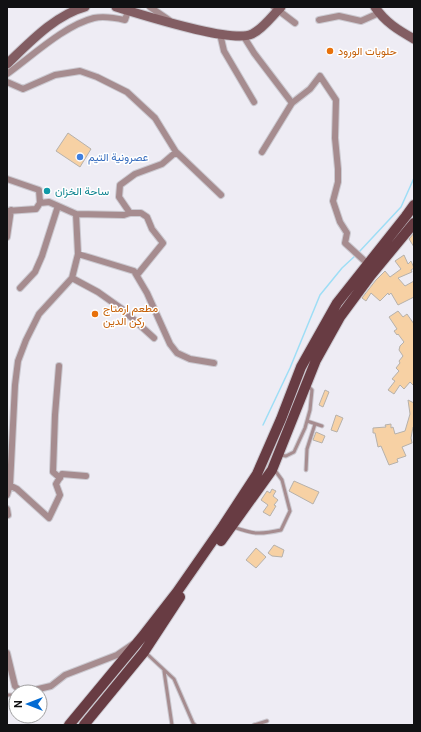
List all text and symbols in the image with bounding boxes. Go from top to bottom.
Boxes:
place label: حلويات الورود [338,45,397,58]
marker: حلويات الورود [325,46,335,56]
place label: عصرونية التيم [88,151,149,165]
marker: عصرونية التيم [75,152,85,162]
place label: ساحة الخزان [55,185,109,198]
marker: ساحة الخزان [42,186,52,196]
place label: مطعم ارمتاج ركن الدين [103,302,158,328]
marker: مطعم ارمتاج ركن الدين [90,309,100,319]
north arrow [8,684,48,724]
text: N [12,700,25,708]

